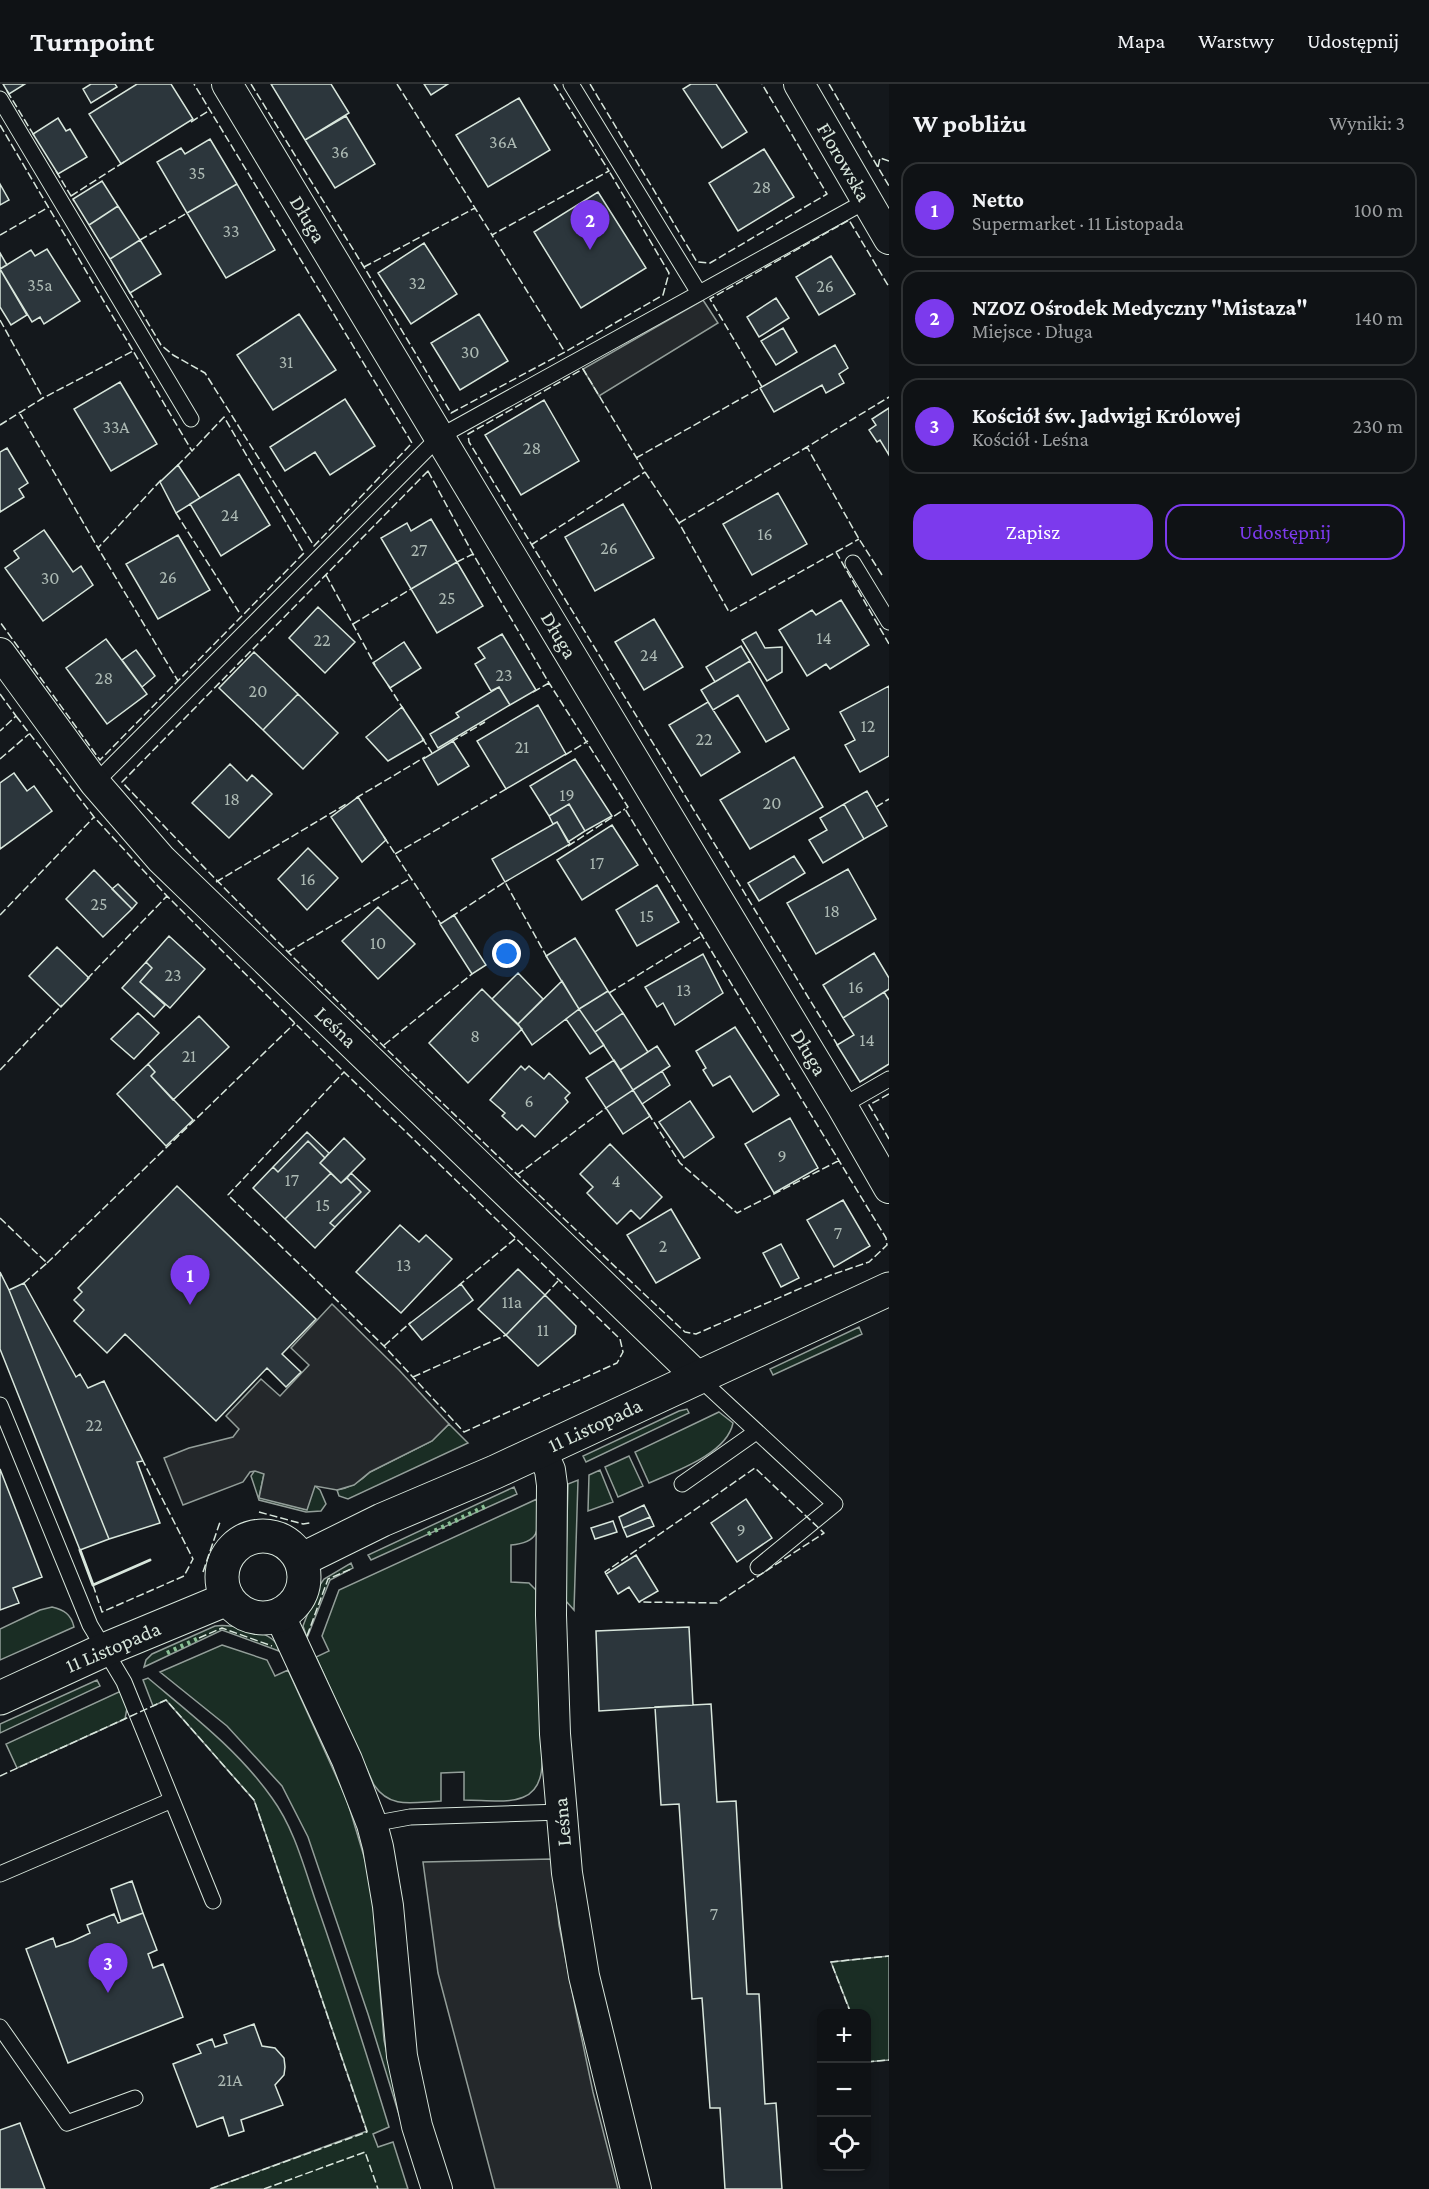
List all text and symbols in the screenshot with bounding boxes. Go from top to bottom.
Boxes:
text: Turnpoint [30,26,154,57]
text: Mapa [1117,29,1165,53]
text: Warstwy [1198,29,1274,53]
text: Udostępnij [1307,29,1399,53]
text: W pobliżu [913,109,1027,138]
text: Wyniki: 3 [1329,112,1405,134]
street label: Florowska [812,118,876,206]
house number: 36A [489,132,518,152]
house number: 36 [331,142,349,162]
house number: 35 [188,163,206,183]
house number: 28 [753,177,771,197]
text: Netto [972,187,1024,212]
street label: Długa [285,191,331,247]
text: 1 [931,199,938,221]
text: 100 m [1354,199,1403,221]
pin: 2 [570,200,610,250]
text: Supermarket · 11 Listopada [972,212,1184,234]
house number: 33 [223,221,240,241]
house number: 32 [408,273,426,293]
house number: 35a [27,275,53,295]
house number: 26 [816,276,834,296]
text: NZOZ Ośrodek Medyczny "Mistaza" [972,295,1308,320]
text: 2 [929,307,940,329]
text: 140 m [1355,307,1403,329]
text: Miejsce · Długa [972,320,1093,342]
house number: 30 [461,342,479,362]
house number: 31 [279,352,293,372]
text: Kościół św. Jadwigi Królowej [972,403,1241,428]
text: 3 [930,415,939,437]
text: 230 m [1353,415,1403,437]
house number: 33A [102,417,130,437]
text: Kościół · Leśna [972,428,1089,450]
house number: 28 [523,438,541,458]
button: Zapisz [913,504,1153,560]
button: Udostępnij [1165,504,1405,560]
house number: 24 [221,505,239,525]
house number: 16 [757,524,773,544]
house number: 26 [600,538,618,558]
house number: 27 [411,540,427,560]
house number: 26 [159,567,177,587]
house number: 30 [41,568,59,588]
house number: 25 [438,588,456,608]
street label: Długa [536,607,582,663]
house number: 14 [816,628,832,648]
house number: 22 [313,630,331,650]
house number: 24 [640,645,658,665]
house number: 23 [495,665,513,685]
house number: 28 [95,668,113,688]
house number: 20 [249,681,267,701]
house number: 12 [861,716,875,736]
house number: 22 [695,729,713,749]
house number: 21 [515,737,529,757]
house number: 19 [559,785,575,805]
house number: 18 [224,789,240,809]
house number: 20 [763,793,781,813]
house number: 17 [590,853,604,873]
house number: 16 [300,869,316,889]
house number: 25 [90,894,108,914]
house number: 18 [824,901,840,921]
house number: 15 [640,906,654,926]
house number: 10 [370,933,386,953]
your location [492,939,521,968]
house number: 23 [164,965,182,985]
house number: 16 [848,977,864,997]
house number: 13 [677,980,691,1000]
street label: Leśna [310,1001,362,1053]
street label: Długa [786,1024,832,1080]
house number: 8 [470,1026,480,1046]
house number: 14 [859,1030,875,1050]
house number: 21 [182,1046,196,1066]
house number: 6 [524,1091,534,1111]
house number: 9 [777,1146,787,1166]
house number: 17 [285,1170,299,1190]
house number: 4 [611,1171,621,1191]
house number: 15 [316,1195,330,1215]
house number: 7 [834,1223,842,1243]
house number: 2 [659,1236,667,1256]
house number: 13 [397,1255,411,1275]
pin: 1 [170,1256,210,1305]
house number: 11a [502,1292,522,1312]
house number: 11 [537,1320,549,1340]
street label: 11 Listopada [544,1393,646,1457]
house number: 22 [85,1415,103,1435]
house number: 9 [736,1520,746,1540]
street label: 11 Listopada [62,1616,164,1678]
street label: Leśna [548,1796,576,1847]
house number: 7 [710,1904,718,1924]
pin: 3 [88,1944,128,1993]
map controls [817,2009,871,2171]
button: + [817,2009,871,2063]
button: − [817,2063,871,2117]
house number: 21A [218,2070,243,2090]
button: locate [817,2117,871,2171]

